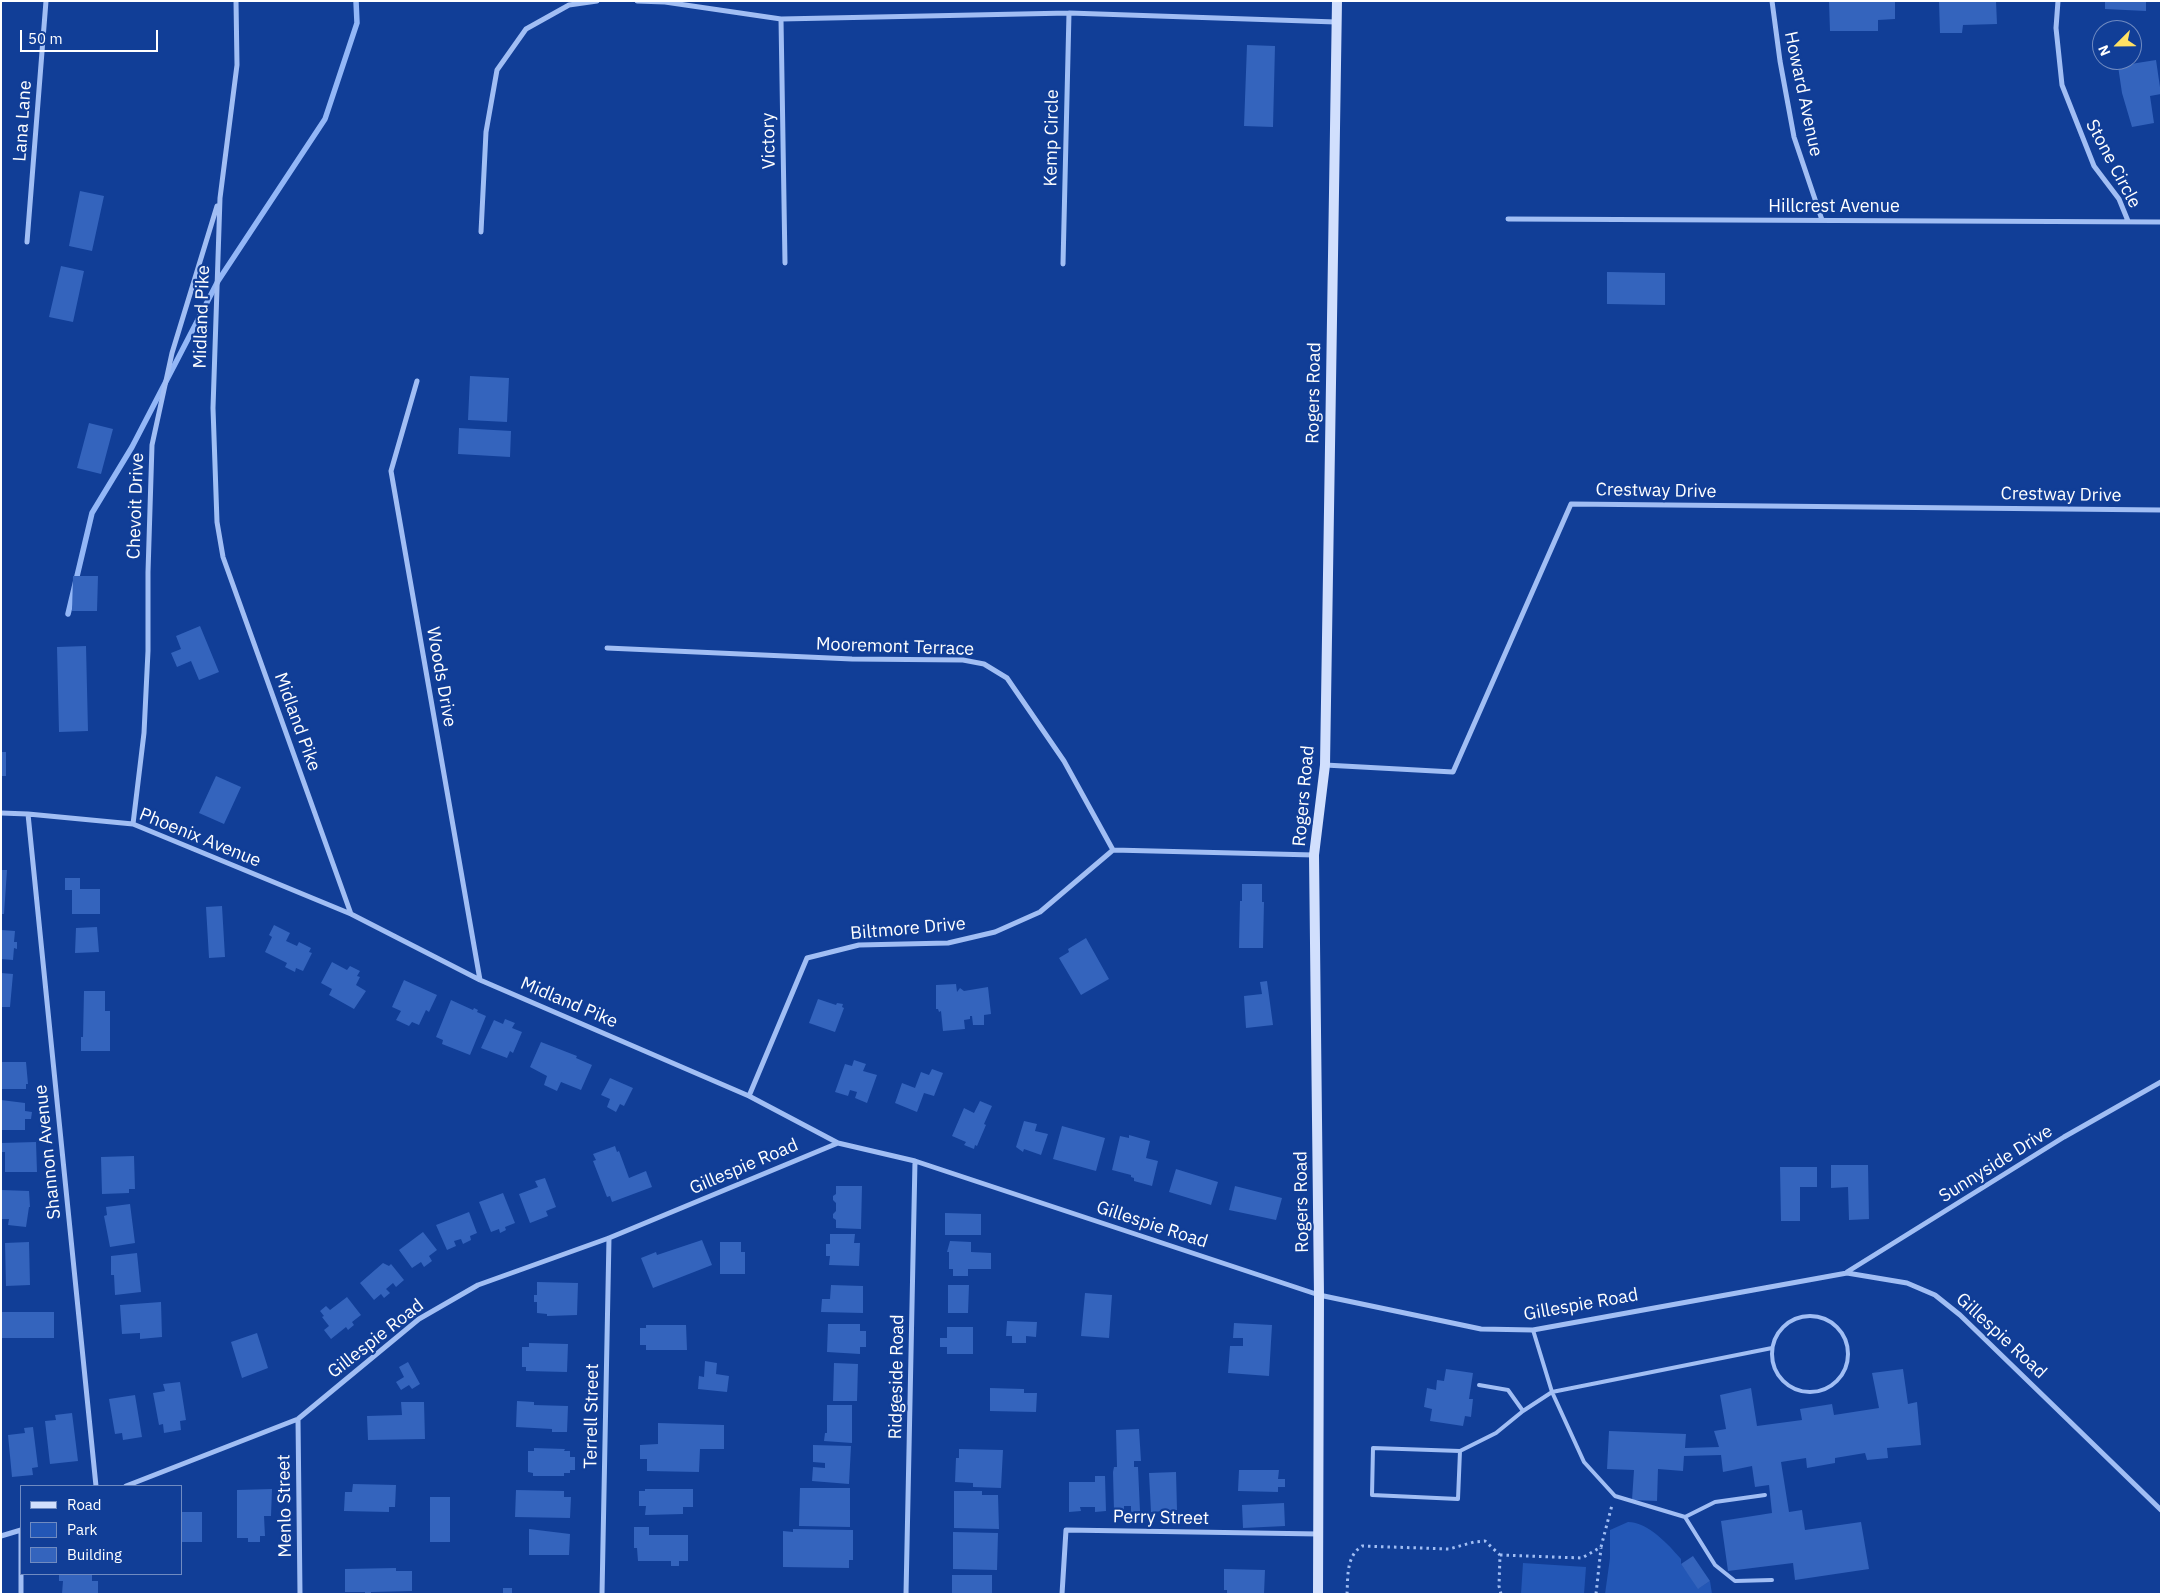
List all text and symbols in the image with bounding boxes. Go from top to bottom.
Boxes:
scale bar [22,20,160,52]
north arrow [2092,20,2142,70]
text: 50 m [28,29,63,48]
street label: Howard Avenue [1779,30,1827,158]
text: N [2094,42,2114,59]
street label: Lana Lane [9,80,37,162]
street label: Kemp Circle [1040,89,1064,187]
street label: Victory [758,113,780,169]
street label: Stone Circle [2081,116,2145,212]
street label: Hillcrest Avenue [1768,196,1900,218]
street label: Midland Pike [189,265,215,369]
street label: Rogers Road [1302,342,1326,444]
street label: Chevoit Drive [123,452,149,560]
street label: Crestway Drive [1595,479,1717,503]
street label: Crestway Drive [2000,483,2122,507]
street label: Woods Drive [422,625,460,729]
street label: Mooremont Terrace [815,633,975,661]
street label: Midland Pike [269,670,325,774]
street label: Rogers Road [1289,744,1319,848]
street label: Phoenix Avenue [136,804,264,872]
street label: Biltmore Drive [849,913,967,945]
street label: Midland Pike [517,973,621,1033]
street label: Shannon Avenue [30,1084,66,1220]
street label: Sunnyside Drive [1935,1121,2057,1207]
street label: Gillespie Road [686,1134,802,1200]
street label: Rogers Road [1290,1151,1314,1253]
street label: Gillespie Road [1094,1197,1210,1253]
street label: Gillespie Road [1522,1284,1640,1326]
street label: Gillespie Road [1951,1289,2051,1383]
street label: Gillespie Road [324,1295,428,1383]
street label: Ridgeside Road [885,1314,909,1440]
street label: Terrell Street [580,1363,604,1469]
street label: Menlo Street [273,1454,297,1558]
legend [20,1485,182,1575]
text: Road [67,1495,102,1514]
street label: Perry Street [1113,1506,1209,1530]
text: Park [67,1520,97,1539]
text: Building [67,1545,122,1564]

